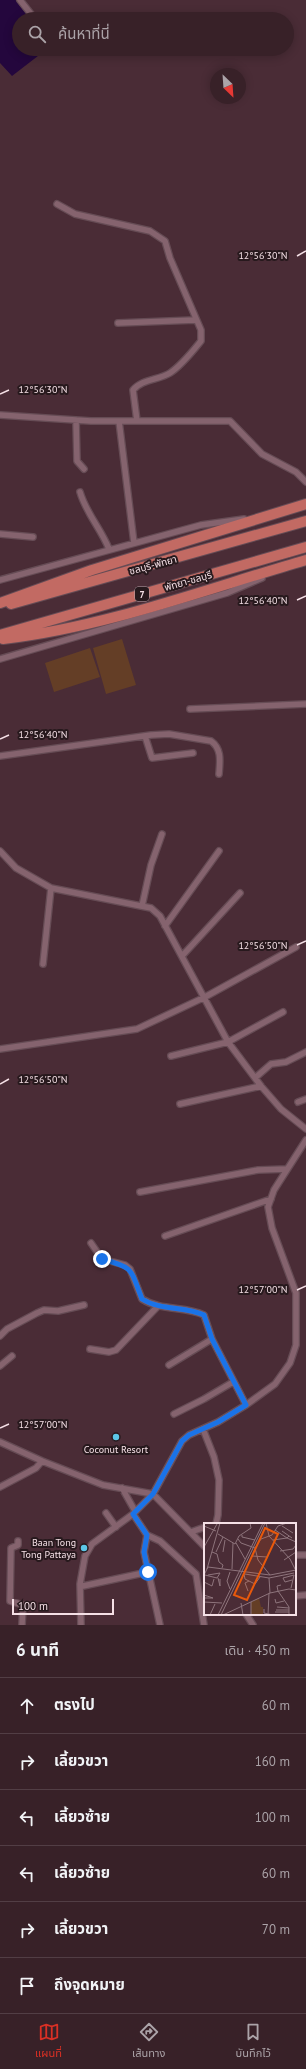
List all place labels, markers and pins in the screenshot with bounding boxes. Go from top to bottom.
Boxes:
marker: Coconut Resort [111,1432,121,1442]
place label: Coconut Resort [84,1443,149,1456]
place label: Baan Tong Tong Pattaya [21,1536,76,1561]
marker: Baan Tong Tong Pattaya [79,1543,89,1553]

